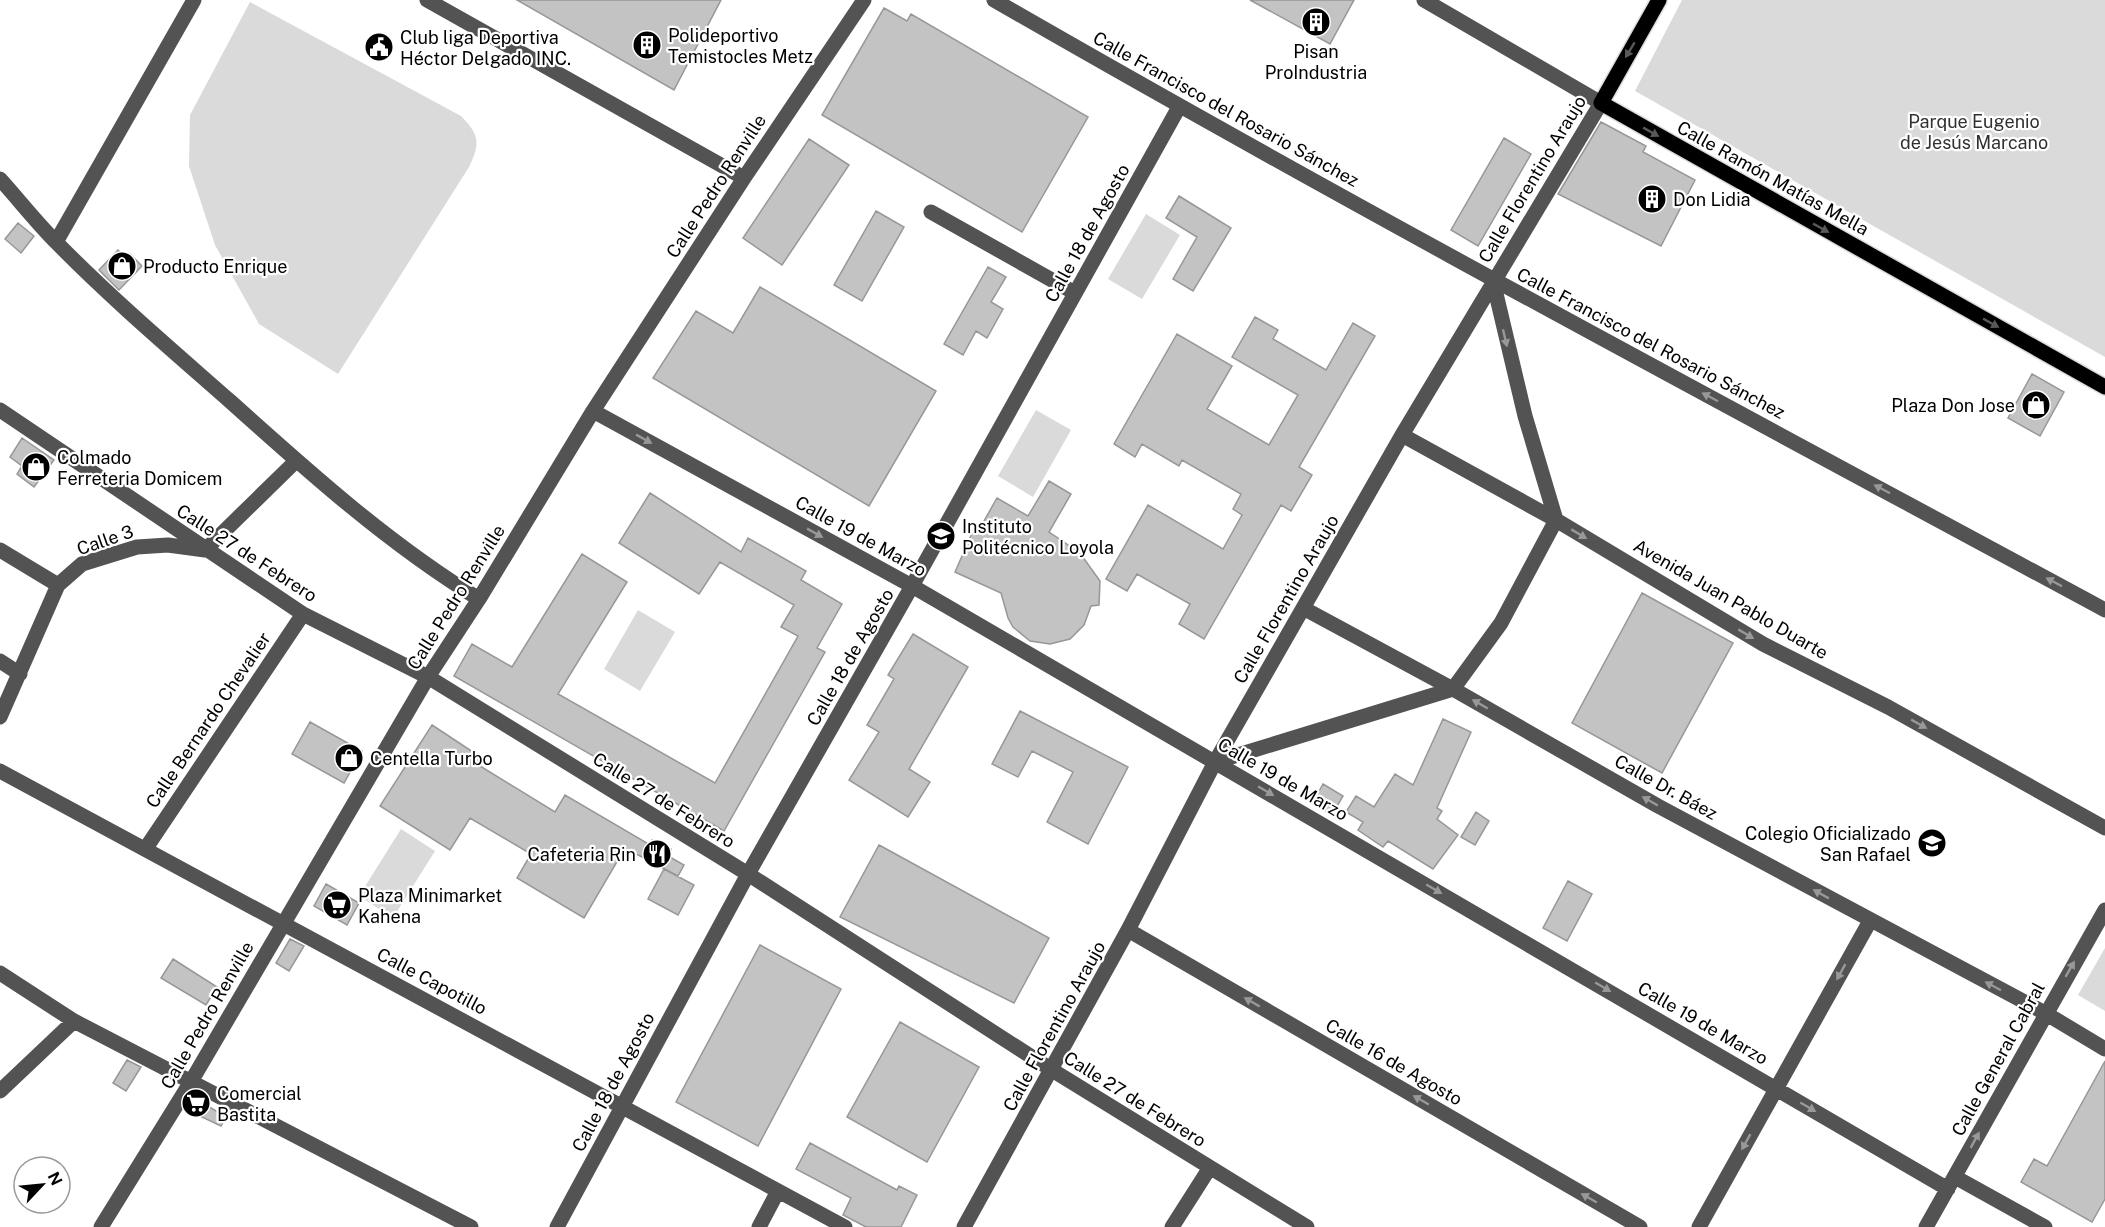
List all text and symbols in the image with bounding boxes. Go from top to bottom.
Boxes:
building icon: Pisan ProIndustria [1300,6,1332,38]
place label: Polideportivo Temistocles Metz [668,25,813,67]
place label: Club liga Deportiva Héctor Delgado INC. [400,27,571,69]
street label: Calle Francisco del Rosario Sánchez [1089,27,1363,191]
building icon: Polideportivo Temistocles Metz [631,29,663,61]
public building icon: Club liga Deportiva Héctor Delgado INC. [363,31,395,63]
place label: Pisan ProIndustria [1265,41,1367,83]
one-way arrow [1624,42,1635,58]
street label: Calle Florentino Araujo [1474,92,1590,266]
street label: Calle Pedro Renville [662,110,770,262]
park label: Parque Eugenio de Jesús Marcano [1900,111,2048,153]
street label: Calle Ramón Matías Mella [1673,116,1873,240]
one-way arrow [1643,127,1659,138]
street label: Calle 18 de Agosto [1040,160,1134,306]
building icon: Don Lidia [1636,183,1668,215]
place label: Don Lidia [1673,189,1751,210]
one-way arrow [1813,223,1830,233]
shop icon: Producto Enrique [106,250,138,282]
place label: Producto Enrique [143,256,287,277]
street label: Calle Francisco del Rosario Sánchez [1513,263,1789,423]
one-way arrow [1983,318,2000,328]
one-way arrow [1501,329,1511,347]
shop icon: Plaza Don Jose [2020,389,2052,421]
one-way arrow [1701,392,1718,402]
place label: Plaza Don Jose [1891,395,2015,416]
one-way arrow [636,434,653,444]
place label: Colmado Ferreteria Domicem [57,447,222,489]
shop icon: Colmado Ferreteria Domicem [20,451,52,483]
one-way arrow [1873,484,1890,494]
street label: Calle 19 de Marzo [792,491,930,581]
street label: Calle 27 de Febrero [173,500,321,606]
street label: Calle Florentino Araujo [1229,511,1343,687]
place label: Instituto Politécnico Loyola [962,516,1114,558]
school or university icon: Instituto Politécnico Loyola [925,520,957,552]
street label: Calle 3 [74,521,136,559]
street label: Calle Pedro Renville [403,521,509,673]
one-way arrow [807,528,824,538]
one-way arrow [1571,528,1587,539]
street label: Avenida Juan Pablo Duarte [1630,535,1832,663]
one-way arrow [2045,577,2062,587]
street label: Calle 18 de Agosto [802,585,898,729]
street label: Calle Bernardo Chevalier [141,628,275,812]
one-way arrow [1738,629,1754,640]
one-way arrow [1472,699,1488,710]
one-way arrow [1911,719,1928,729]
street label: Calle 19 de Marzo [1214,733,1352,825]
shop icon: Centella Turbo [333,742,365,774]
place label: Centella Turbo [370,748,493,769]
street label: Calle 27 de Febrero [589,748,739,852]
street label: Calle Dr. Báez [1611,750,1721,824]
one-way arrow [1258,786,1274,797]
one-way arrow [1641,796,1658,806]
place label: Colegio Oficializado San Rafael [1745,823,1911,865]
school or university icon: Colegio Oficializado San Rafael [1916,827,1948,859]
restaurant icon: Cafeteria Rin [641,838,673,870]
place label: Cafeteria Rin [527,844,636,865]
one-way arrow [1426,884,1442,895]
place label: Plaza Minimarket Kahena [358,885,502,927]
supermarket icon: Plaza Minimarket Kahena [321,889,353,921]
one-way arrow [1812,889,1829,899]
street label: Calle Florentino Araujo [999,937,1109,1115]
street label: Calle Pedro Renville [156,938,258,1092]
street label: Calle Capotillo [373,943,491,1019]
one-way arrow [2065,961,2076,977]
one-way arrow [1836,964,1846,981]
street label: Calle 19 de Marzo [1634,977,1772,1069]
street label: Calle General Cabral [1947,979,2049,1139]
one-way arrow [1984,981,2001,991]
one-way arrow [1595,982,1611,993]
one-way arrow [1244,996,1260,1007]
street label: Calle 18 de Agosto [567,1009,659,1155]
street label: Calle 16 de Agosto [1322,1014,1466,1110]
street label: Calle 27 de Febrero [1060,1047,1210,1151]
place label: Comercial Bastita [217,1083,302,1125]
supermarket icon: Comercial Bastita [180,1087,212,1119]
one-way arrow [1413,1094,1429,1105]
one-way arrow [1800,1101,1816,1112]
one-way arrow [1970,1131,1980,1148]
one-way arrow [1741,1134,1751,1151]
north arrow [12,1155,72,1215]
text: N [44,1169,66,1188]
one-way arrow [1581,1192,1597,1203]

